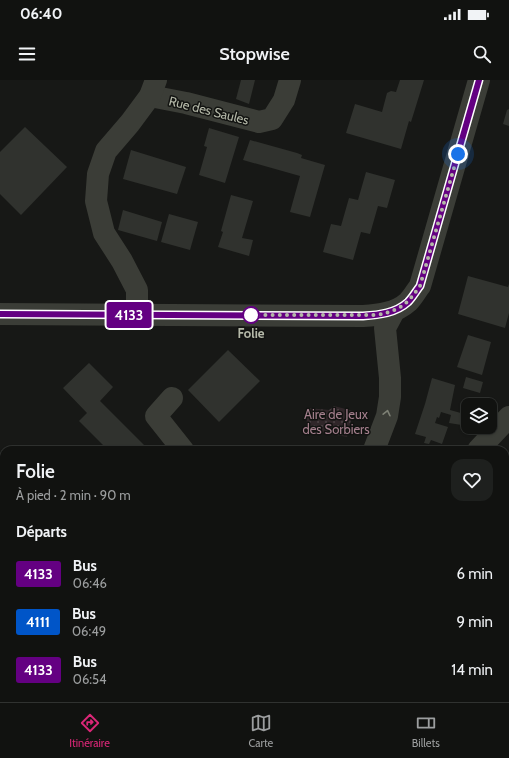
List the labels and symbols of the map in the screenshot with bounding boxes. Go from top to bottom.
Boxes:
street label: Rue des Saules [167,92,251,128]
your location [448,144,468,164]
line badge: 4133 [101,302,157,328]
marker: Folie [242,306,260,324]
place label: Folie [237,325,265,341]
park label: Aire de Jeux des Sorbiers [302,406,370,437]
one-way arrow [383,410,391,417]

